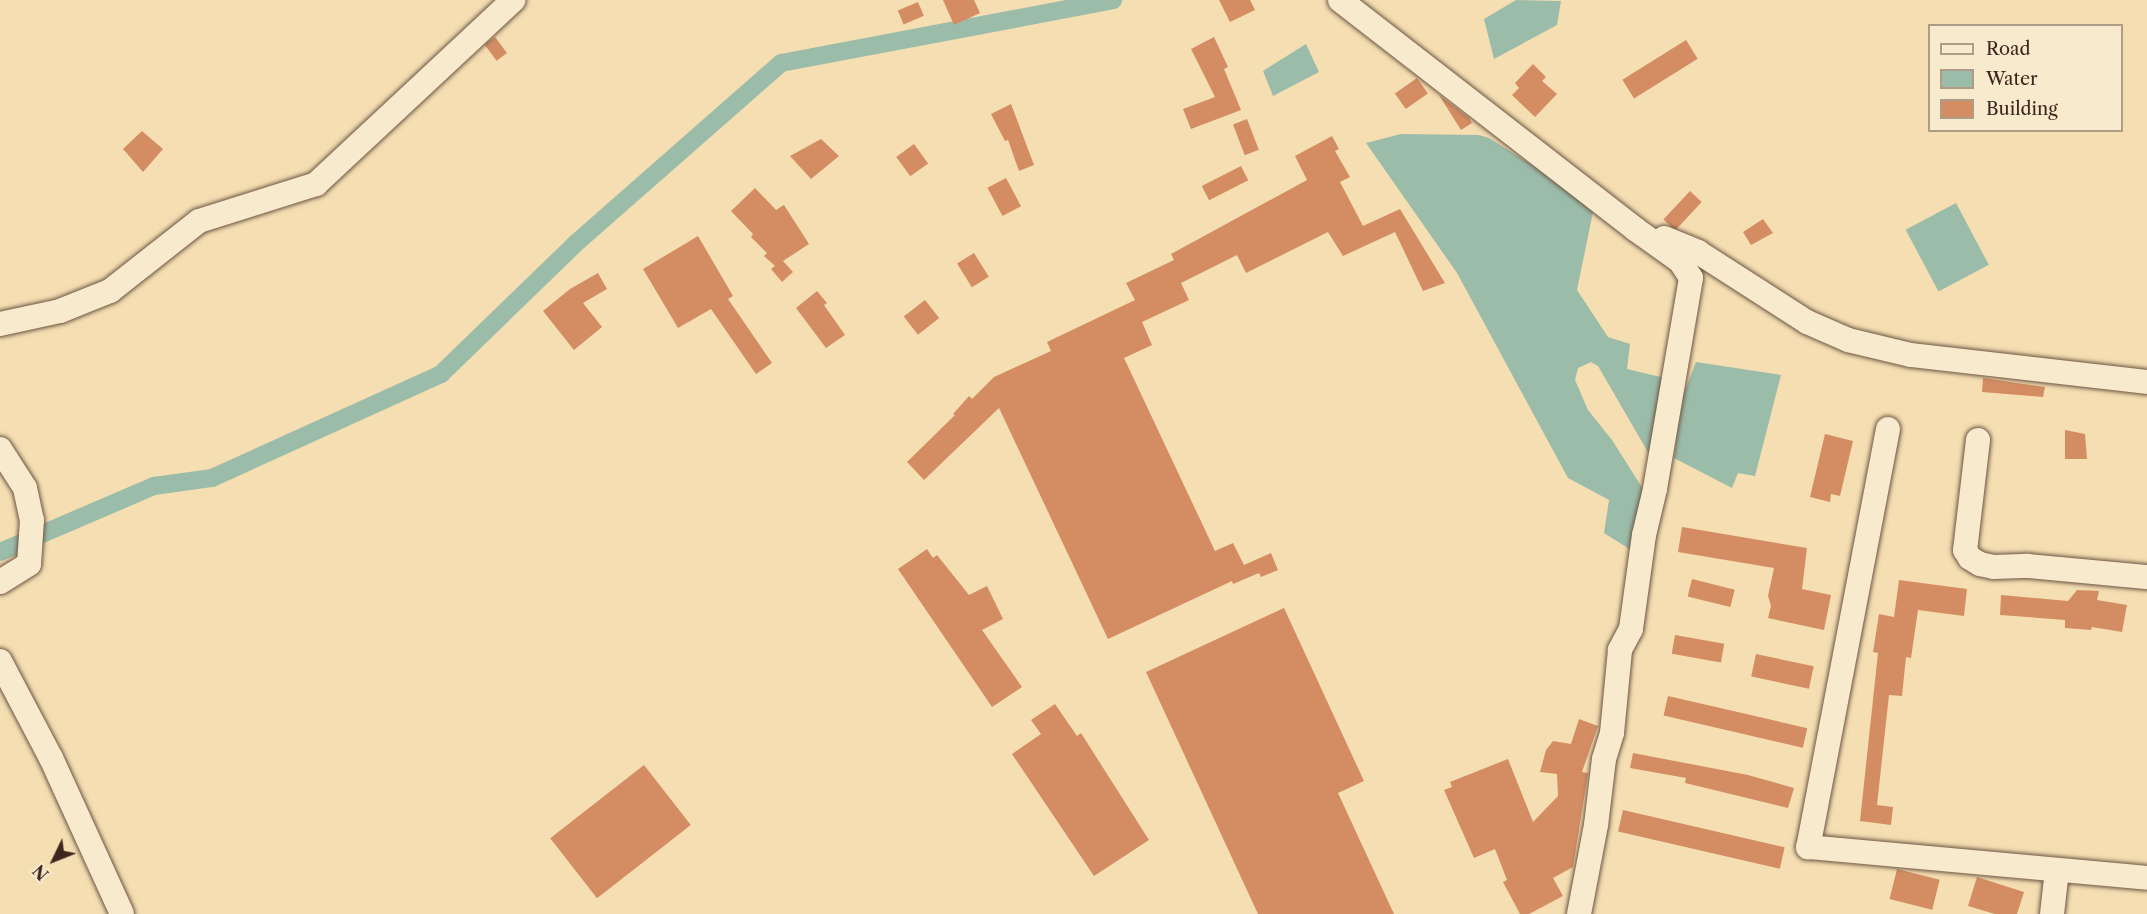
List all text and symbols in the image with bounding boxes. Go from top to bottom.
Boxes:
legend [1928,24,2123,132]
text: Road [1986,38,2031,60]
text: Water [1986,68,2038,90]
text: Building [1986,98,2058,120]
north arrow [24,830,84,890]
text: N [29,860,53,884]

